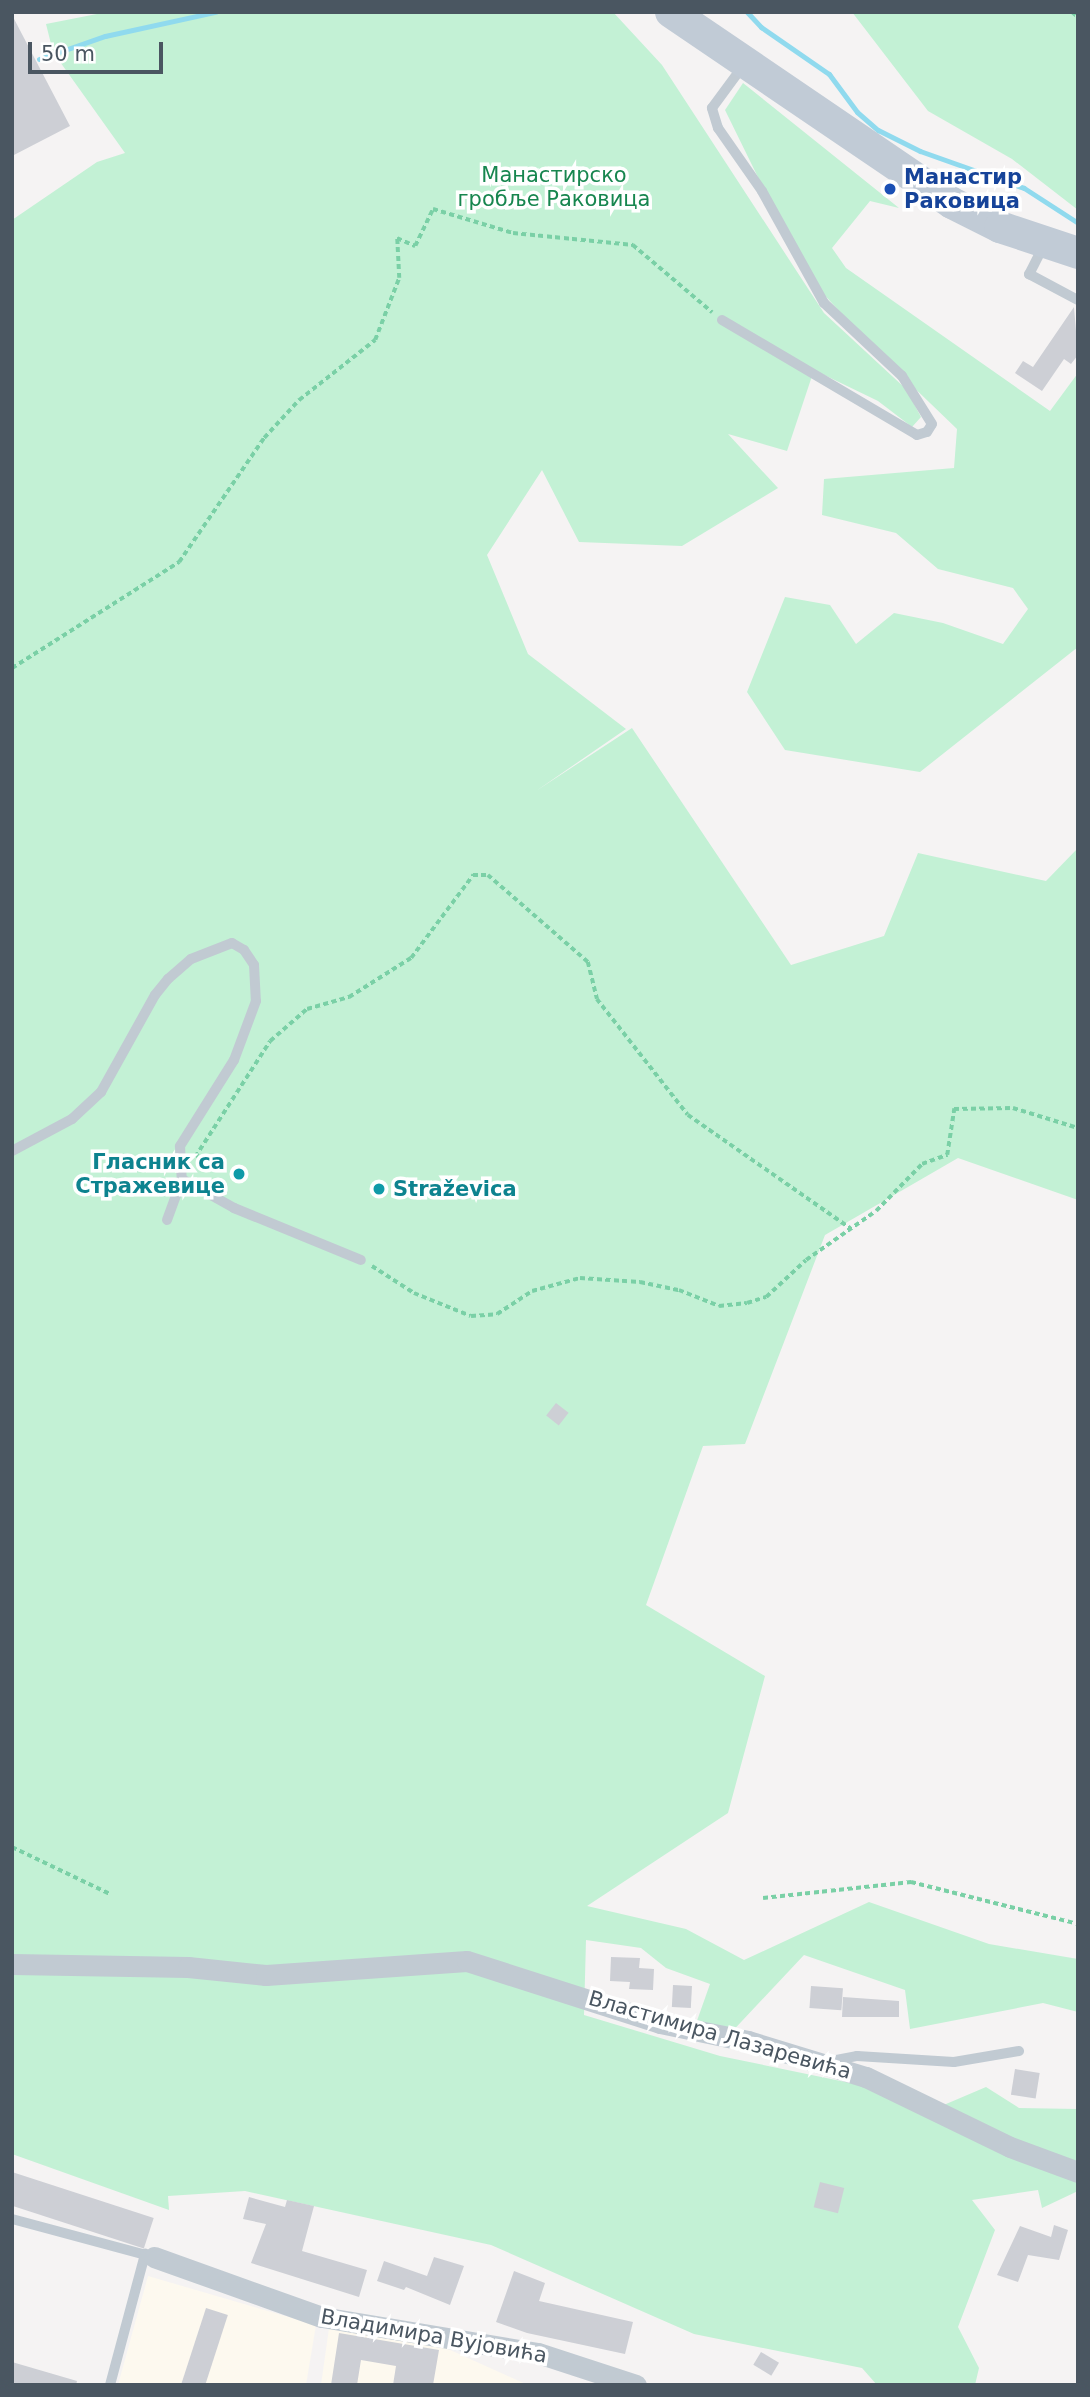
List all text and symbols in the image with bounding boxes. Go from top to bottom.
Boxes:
scale bar [32,28,166,72]
text: 50 m [41,42,95,66]
park label: Манастирско гробље Раковица [458,162,650,212]
place label: Манастир Раковица [904,164,1022,214]
marker: Манастир Раковица [882,181,898,197]
place label: Гласник са Стражевице [75,1149,225,1199]
marker: Гласник са Стражевице [231,1166,247,1182]
place label: Straževica [393,1176,517,1202]
marker: Straževica [371,1181,387,1197]
street label: Властимира Лазаревића [586,1985,854,2085]
street label: Владимира Вујовића [319,2304,549,2368]

